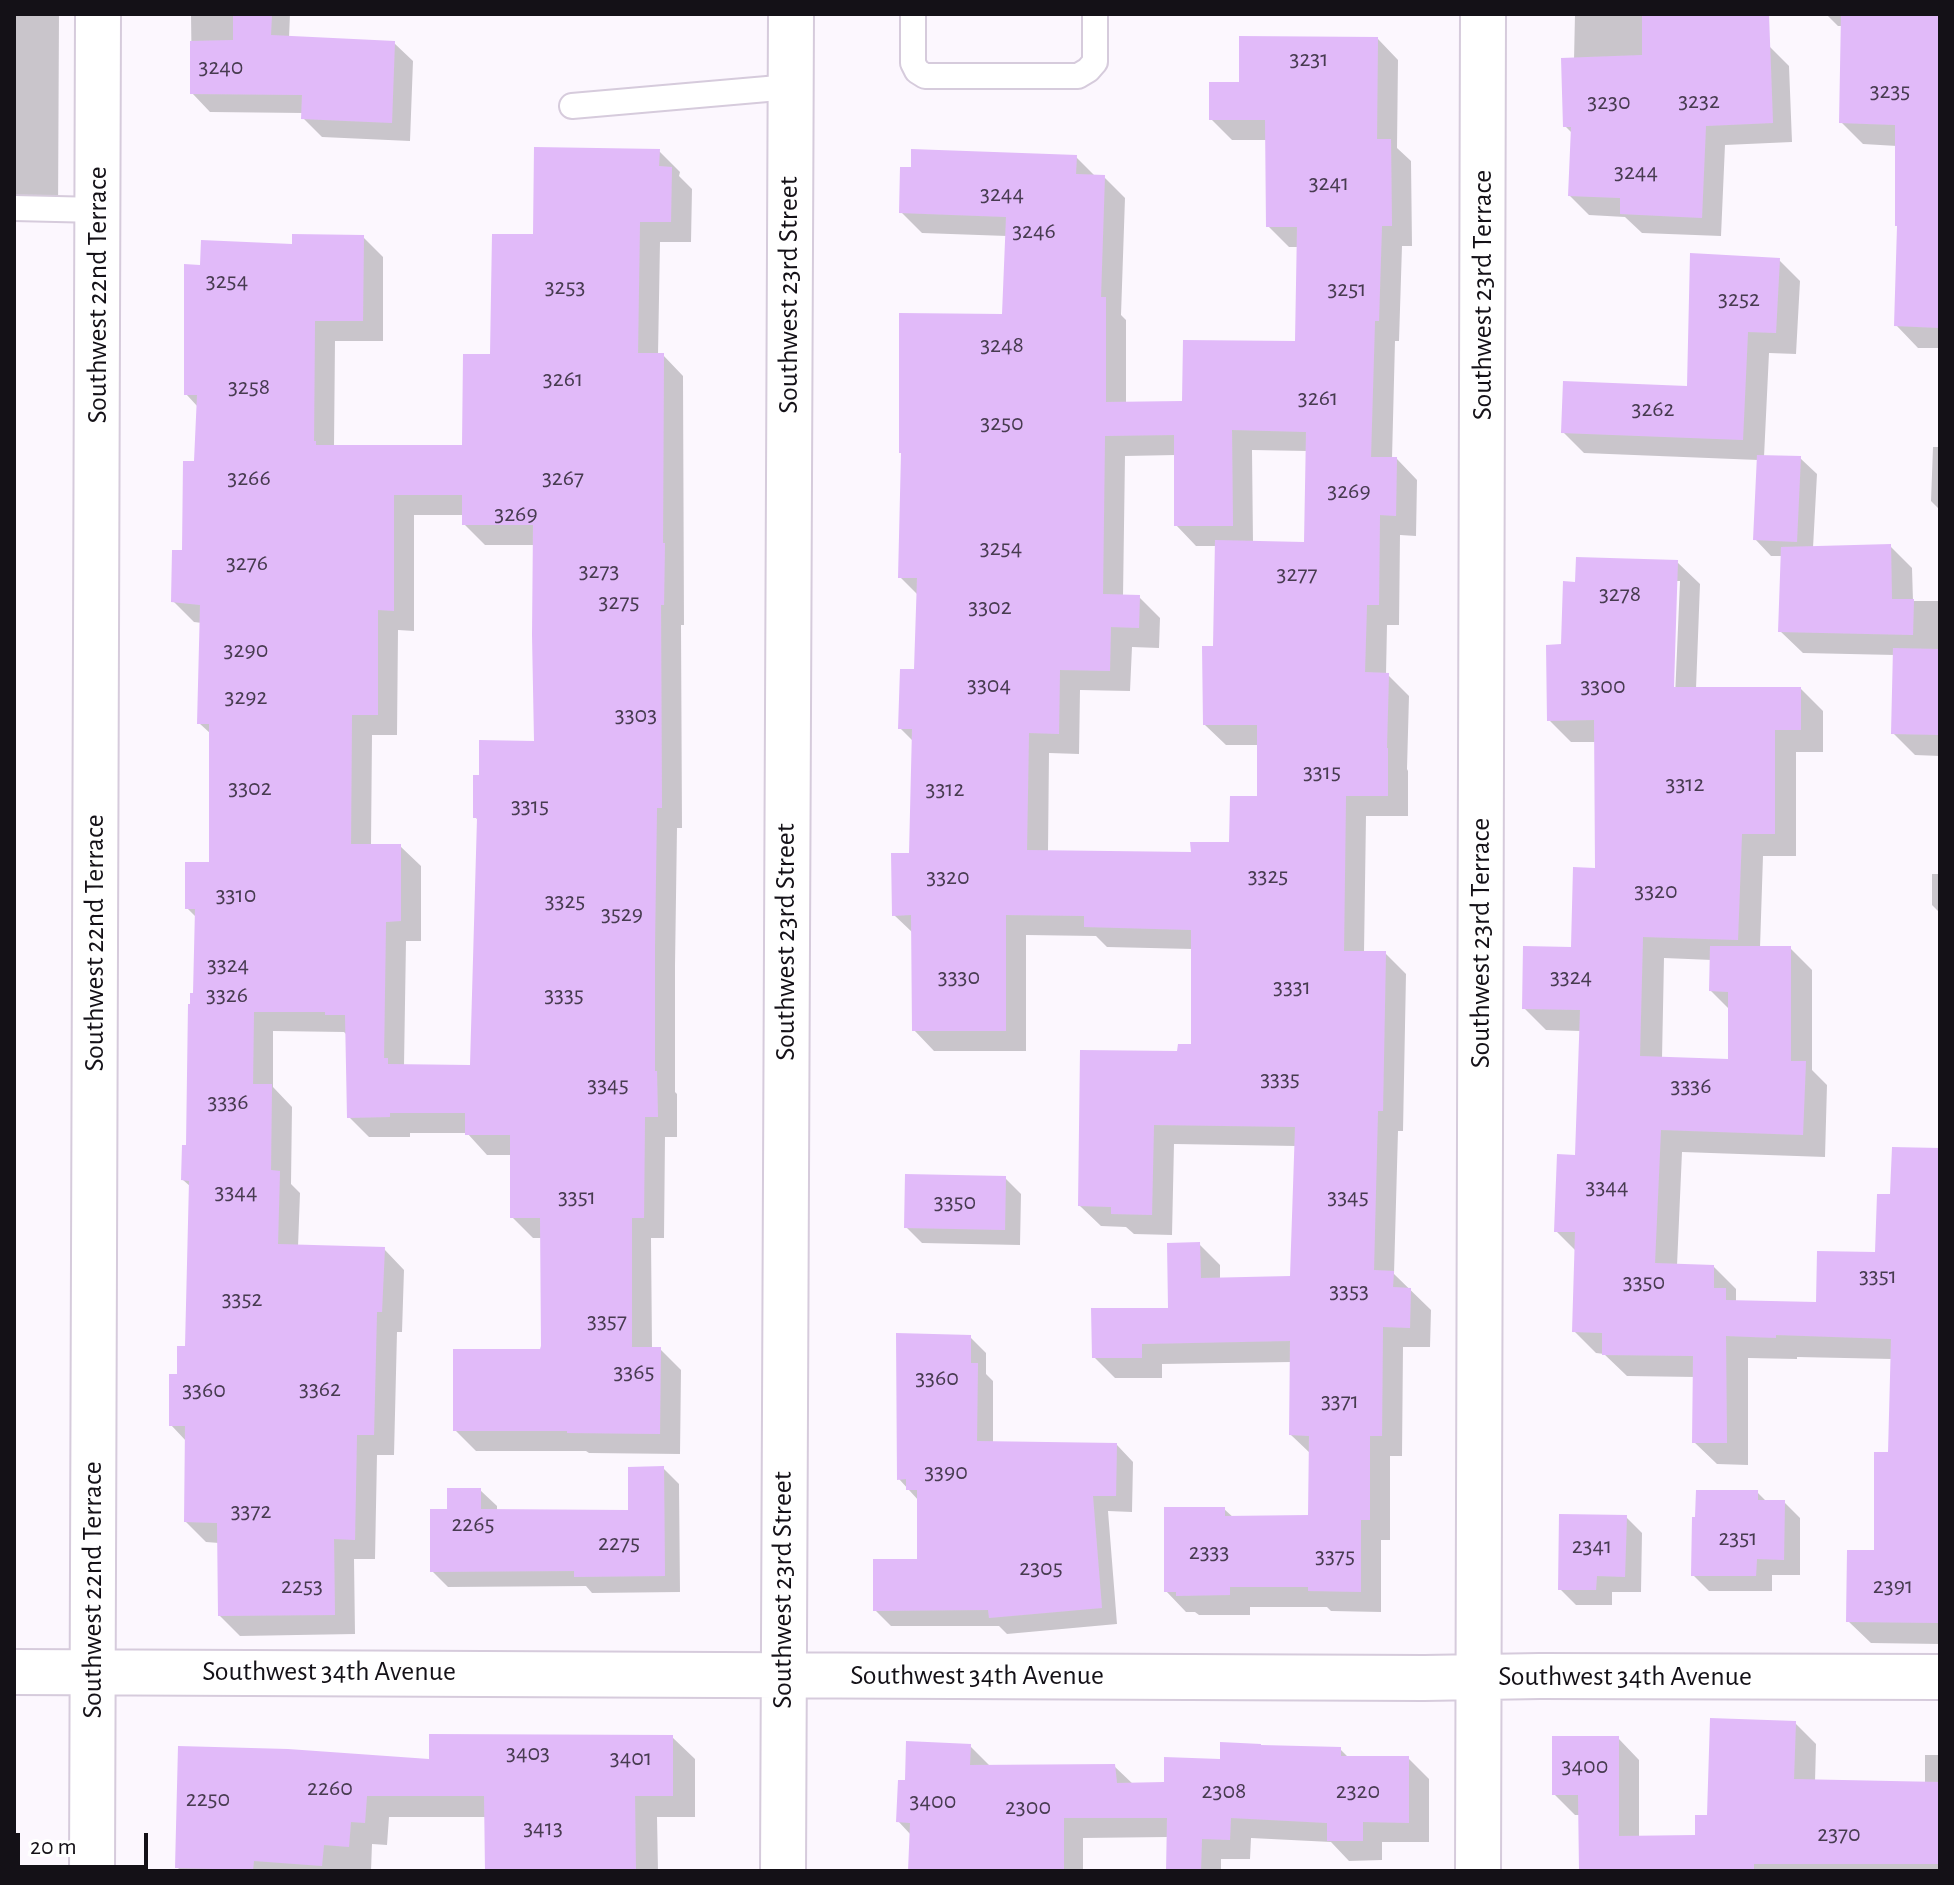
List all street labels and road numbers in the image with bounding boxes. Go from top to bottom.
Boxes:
street label: Southwest 22nd Terrace [81,166,115,424]
street label: Southwest 23rd Terrace [1466,170,1500,420]
street label: Southwest 23rd Street [772,176,806,414]
street label: Southwest 22nd Terrace [78,814,112,1072]
street label: Southwest 23rd Terrace [1464,818,1498,1068]
street label: Southwest 23rd Street [769,823,803,1061]
street label: Southwest 22nd Terrace [76,1461,110,1719]
street label: Southwest 23rd Street [766,1471,800,1709]
street label: Southwest 34th Avenue [202,1655,456,1689]
street label: Southwest 34th Avenue [850,1659,1104,1693]
street label: Southwest 34th Avenue [1498,1660,1752,1694]

